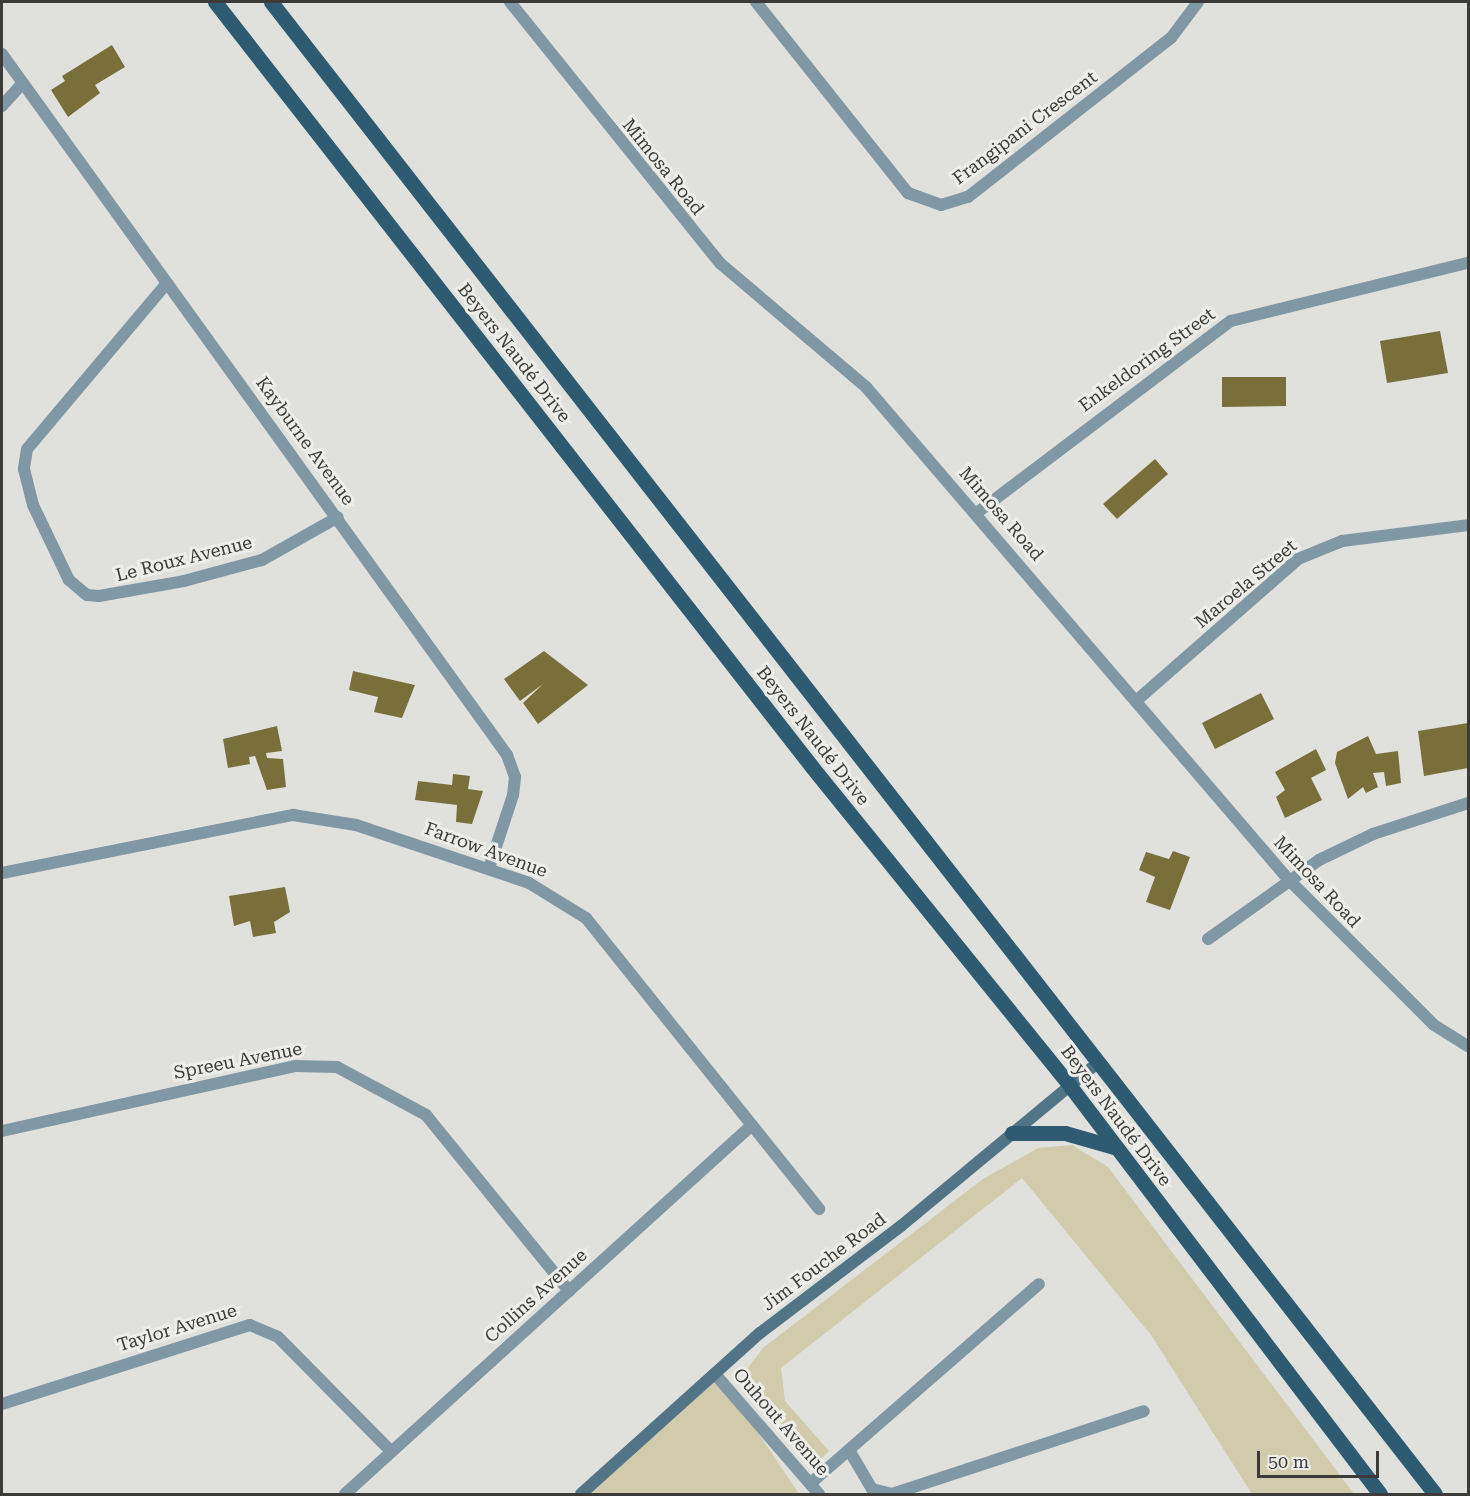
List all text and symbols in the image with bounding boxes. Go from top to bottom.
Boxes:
street label: Frangipani Crescent [949,67,1101,189]
street label: Mimosa Road [618,115,708,219]
street label: Beyers Naudé Drive [453,279,575,427]
street label: Enkeldoring Street [1075,303,1219,417]
street label: Kayburne Avenue [251,373,359,509]
street label: Mimosa Road [954,463,1048,565]
street label: Le Roux Avenue [114,532,254,586]
street label: Maroela Street [1191,535,1301,633]
street label: Beyers Naudé Drive [752,662,874,810]
street label: Farrow Avenue [422,818,550,882]
street label: Mimosa Road [1269,832,1365,932]
street label: Spreeu Avenue [172,1038,304,1084]
street label: Beyers Naudé Drive [1056,1041,1176,1191]
street label: Jim Fouche Road [758,1208,890,1316]
street label: Collins Avenue [480,1244,592,1348]
street label: Taylor Avenue [115,1300,239,1356]
street label: Ouhout Avenue [728,1364,834,1480]
scale bar [1260,1439,1382,1477]
text: 50 m [1268,1451,1309,1472]

